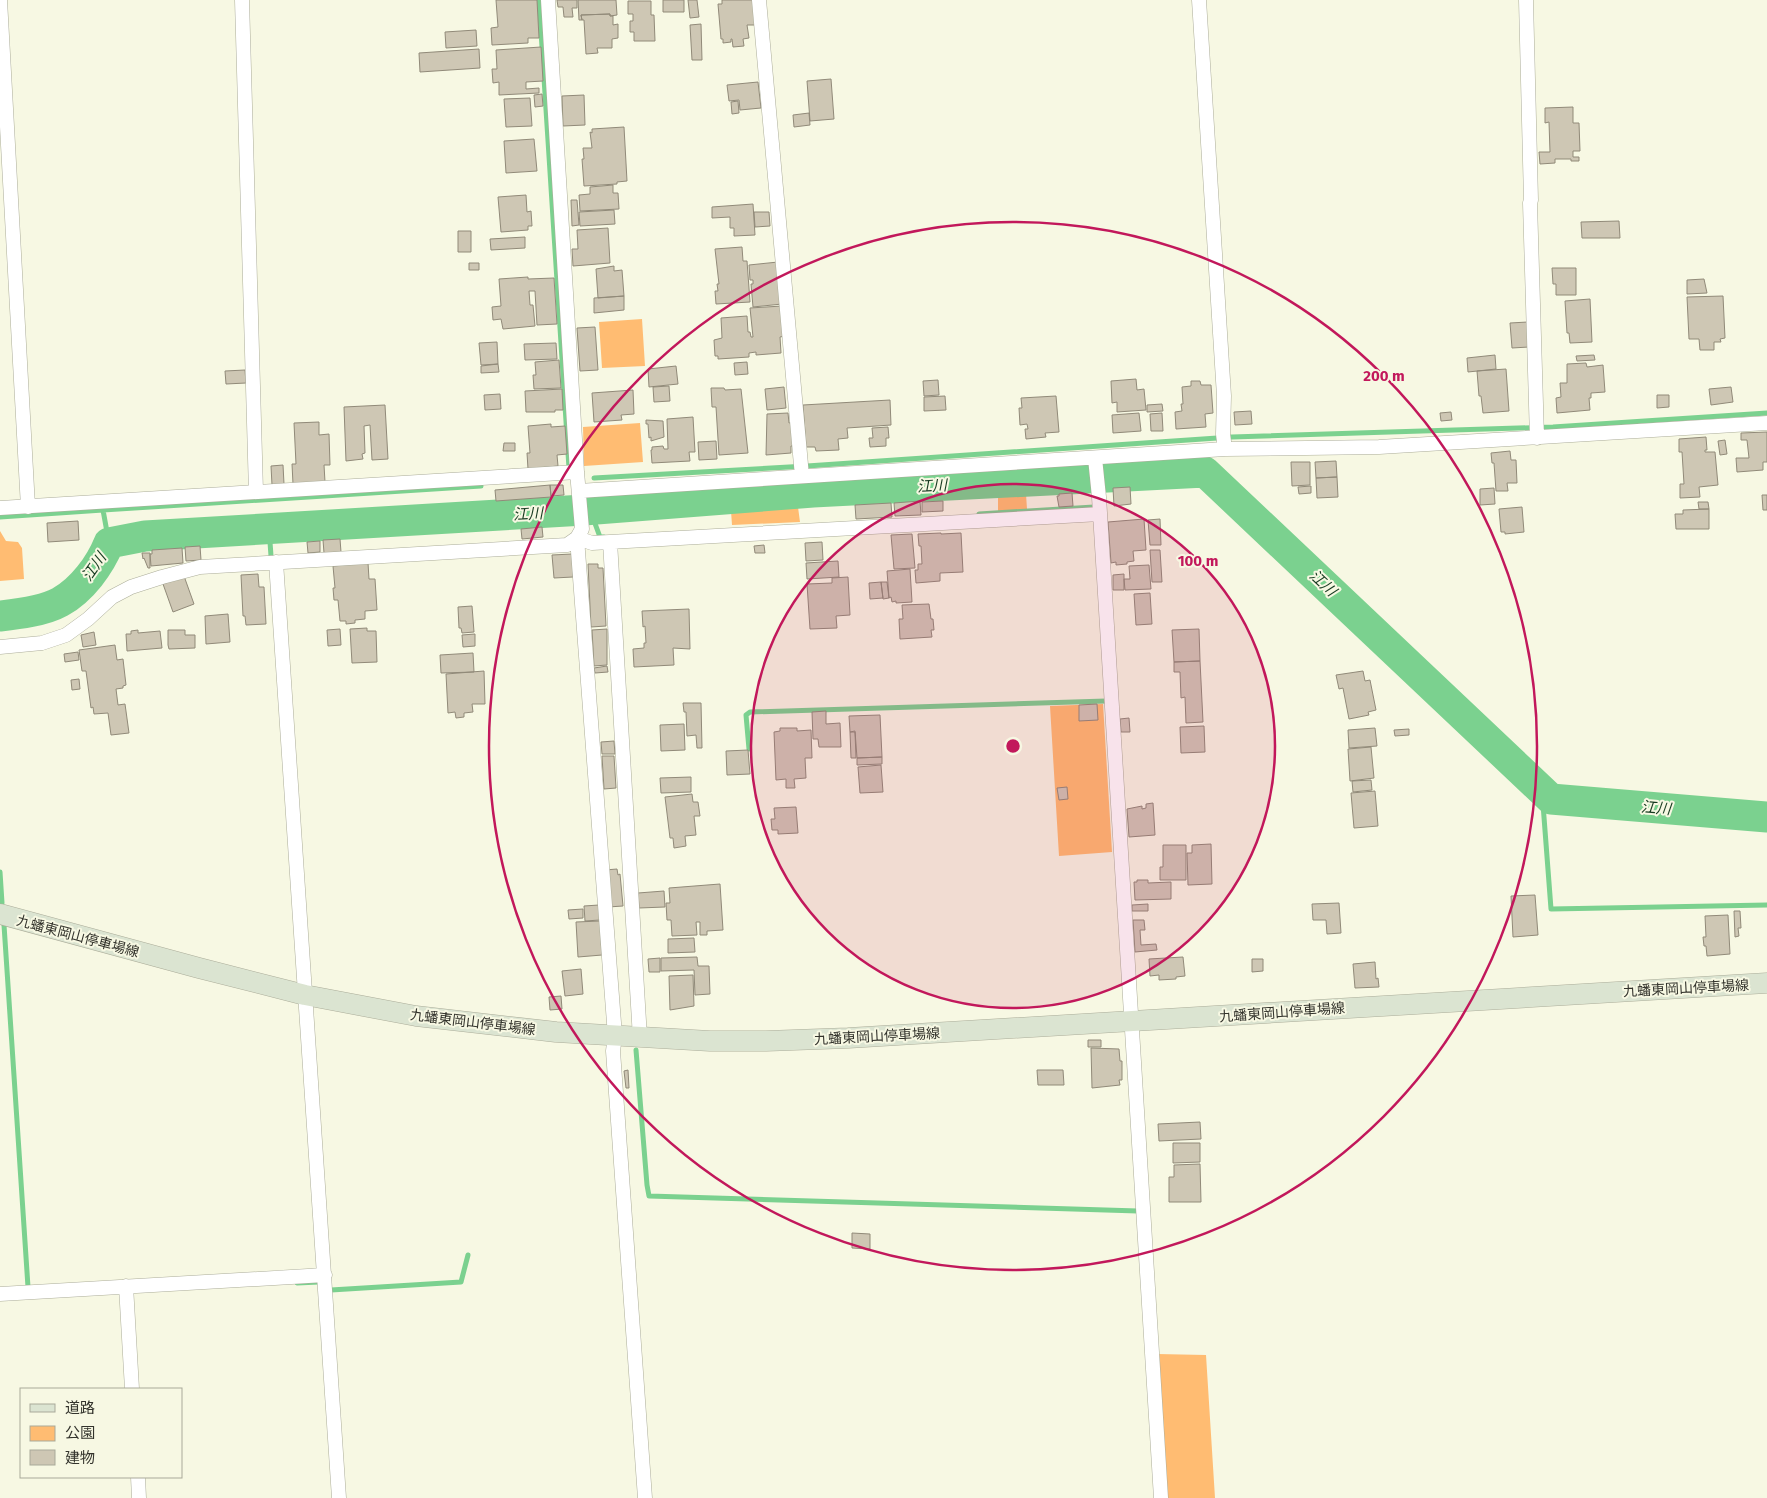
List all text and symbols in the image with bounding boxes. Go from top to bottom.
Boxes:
text: 200 m [1363,367,1405,385]
water label: 江川 [917,476,949,496]
water label: 江川 [513,504,545,524]
water label: 江川 [78,548,111,584]
text: 100 m [1178,552,1218,570]
water label: 江川 [1306,566,1342,601]
centre of rings [1004,737,1022,755]
water label: 江川 [1640,798,1674,818]
street label: 九蟠東岡山停車場線 [15,912,141,961]
street label: 九蟠東岡山停車場線 [1623,977,1749,1000]
street label: 九蟠東岡山停車場線 [1219,1000,1345,1025]
street label: 九蟠東岡山停車場線 [409,1006,537,1039]
street label: 九蟠東岡山停車場線 [814,1025,940,1048]
legend [20,1388,182,1478]
text: 道路 [65,1399,95,1417]
text: 公園 [65,1424,95,1442]
text: 建物 [65,1449,95,1467]

